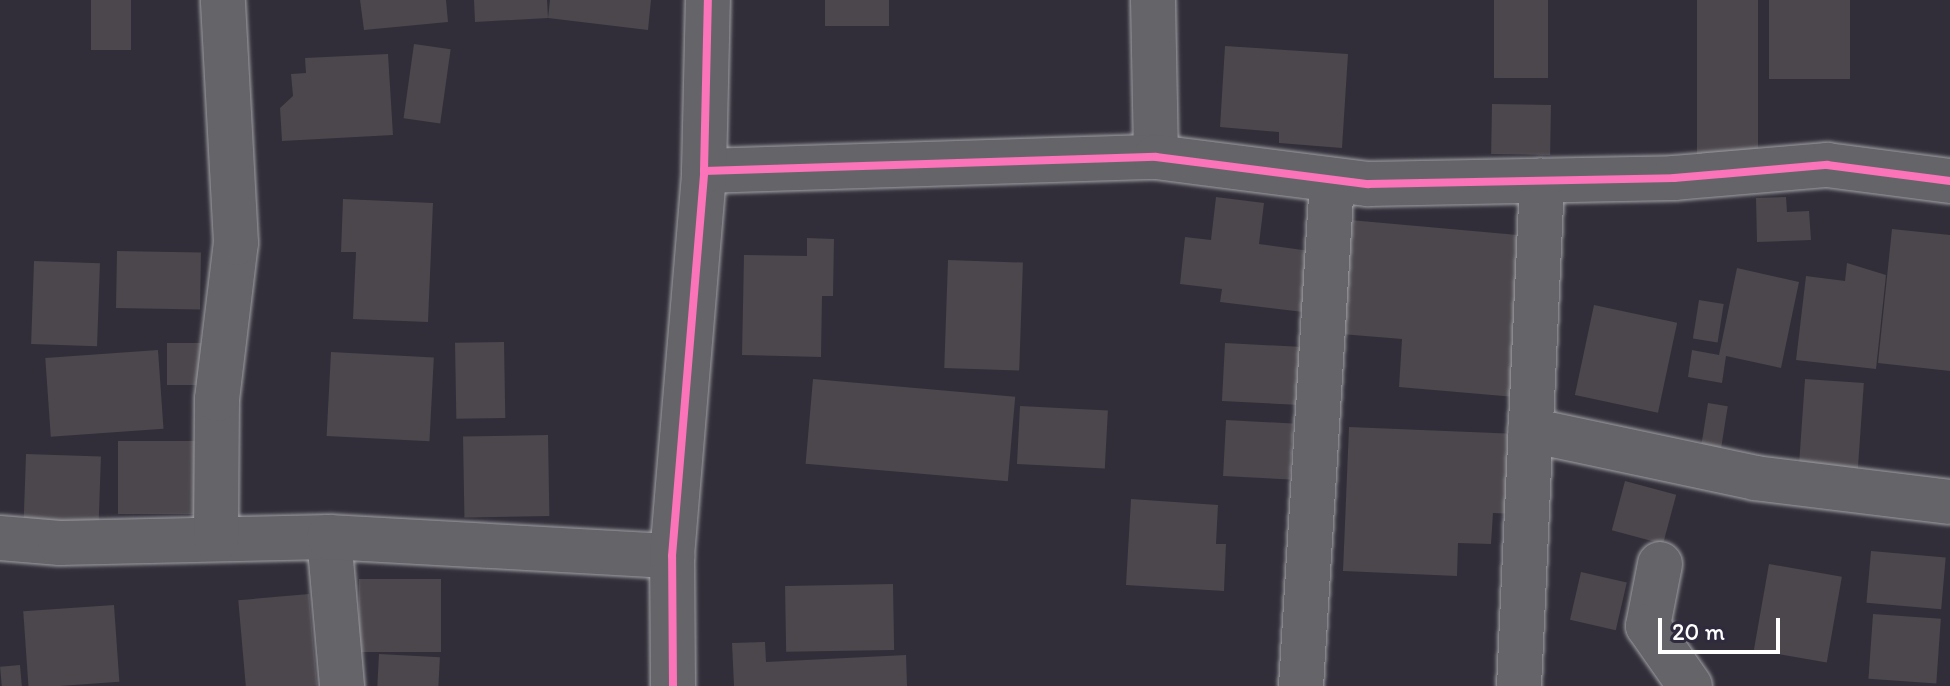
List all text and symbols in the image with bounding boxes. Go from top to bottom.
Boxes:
scale bar [1662,602,1784,652]
text: 20 m [1672,617,1725,646]

